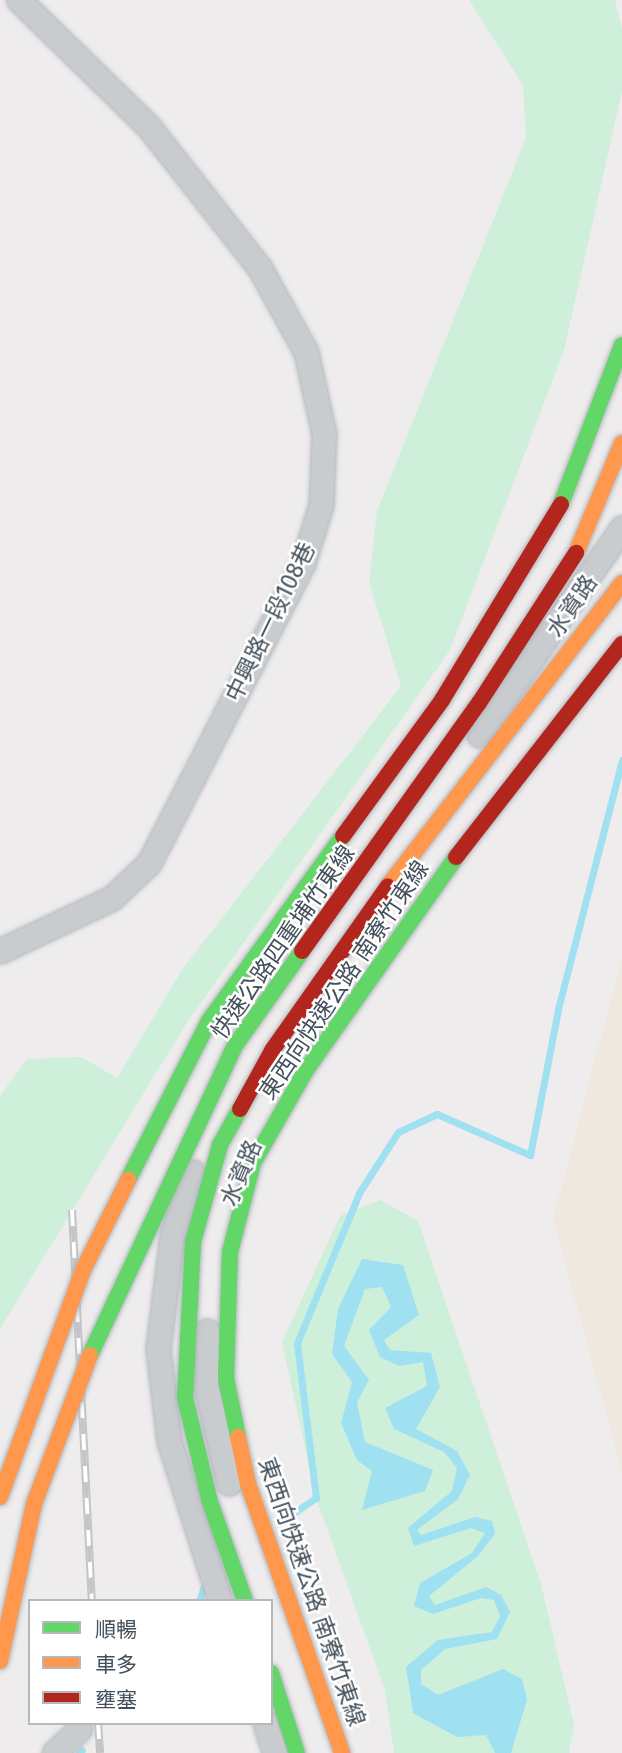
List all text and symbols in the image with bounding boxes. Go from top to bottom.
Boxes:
street label: 中興路一段108巷 [220,538,320,706]
street label: 水資路 [541,570,603,642]
street label: 快速公路四重埔竹東線 [206,840,360,1044]
street label: 東西向快速公路 南寮竹東線 [254,855,434,1105]
street label: 水資路 [215,1136,267,1210]
street label: 東西向快速公路 南寮竹東線 [253,1454,371,1730]
legend [28,1599,273,1725]
text: 順暢 [95,1617,137,1643]
text: 車多 [95,1652,137,1678]
text: 壅塞 [95,1687,137,1713]

